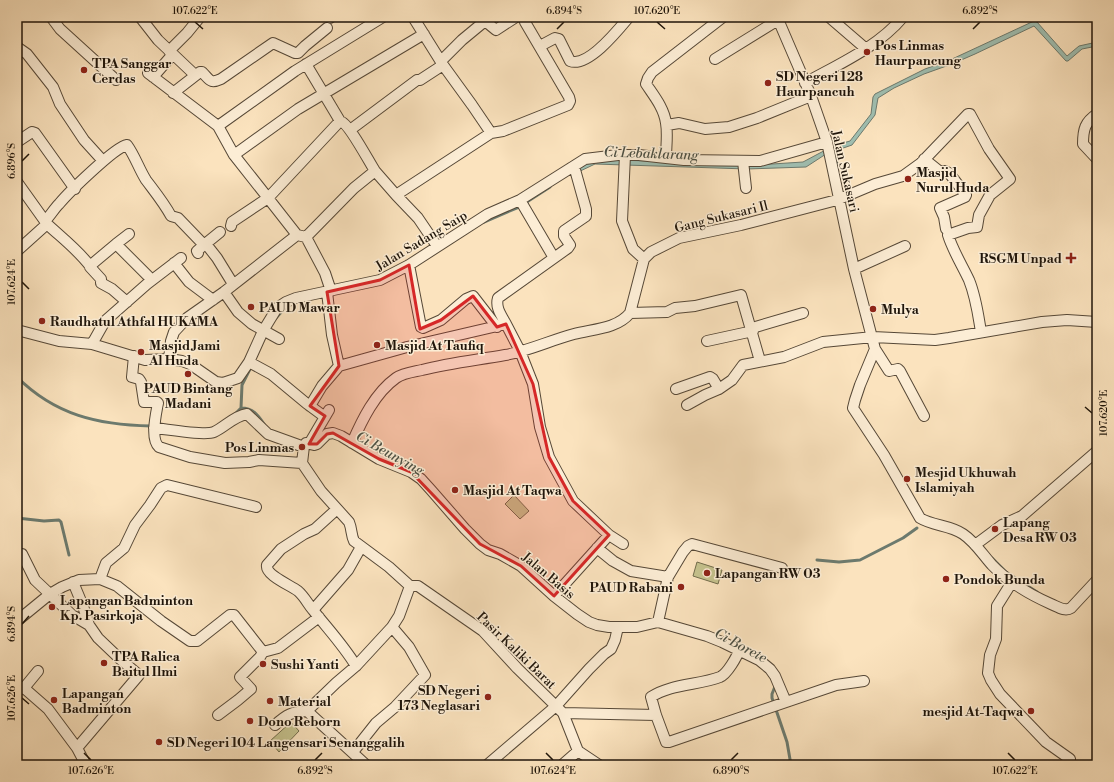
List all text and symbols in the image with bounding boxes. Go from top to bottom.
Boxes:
text: 107.622°E [172,5,218,17]
text: 6.894°S [546,5,582,17]
text: 107.620°E [634,5,680,17]
text: 6.892°S [962,5,998,17]
place label: Pos Linmas Haurpancung [875,38,962,69]
marker: Pos Linmas Haurpancung [862,47,872,57]
place label: TPA Sanggar Cerdas [92,56,172,87]
marker: TPA Sanggar Cerdas [79,65,89,75]
place label: SD Negeri 128 Haurpancuh [776,69,863,100]
marker: SD Negeri 128 Haurpancuh [763,78,773,88]
street label: Jalan Sukasari [828,128,862,214]
text: 6.896°S [6,143,18,179]
water label: Ci Lebaklarang [603,143,699,165]
place label: Masjid Nurul Huda [916,165,990,196]
marker: Masjid Nurul Huda [903,174,913,184]
street label: Gang Sukasari Il [673,198,770,236]
street label: Jalan Sadang Saip [372,207,470,275]
place label: RSGM Unpad [979,251,1062,267]
marker: RSGM Unpad [1065,252,1077,264]
text: 107.624°E [6,259,18,305]
place label: PAUD Mawar [259,300,340,316]
marker: PAUD Mawar [246,302,256,312]
place label: Mulya [881,302,920,318]
marker: Mulya [868,304,878,314]
place label: Raudhatul Athfal HUKAMA [50,314,219,330]
marker: Raudhatul Athfal HUKAMA [37,316,47,326]
place label: Masjid Jami Al Huda [148,338,220,369]
place label: Masjid At Taufiq [385,338,484,354]
marker: Masjid At Taufiq [372,340,382,350]
marker: Masjid Jami Al Huda [136,347,146,357]
marker: PAUD Bintang Madani [183,369,193,379]
place label: PAUD Bintang Madani [144,381,233,412]
text: 107.620°E [1098,390,1110,436]
water label: Ci Beunying [352,428,427,480]
place label: Pos Linmas [225,440,294,456]
marker: Pos Linmas [297,442,307,452]
place label: Mesjid Ukhuwah Islamiyah [915,465,1016,496]
marker: Mesjid Ukhuwah Islamiyah [902,474,912,484]
place label: Masjid At Taqwa [463,483,563,499]
marker: Masjid At Taqwa [450,485,460,495]
place label: Lapang Desa RW 03 [1003,515,1077,546]
marker: Lapang Desa RW 03 [990,524,1000,534]
street label: Jalan Basis [518,548,578,603]
place label: Lapangan RW 03 [715,566,821,582]
marker: Lapangan RW 03 [702,568,712,578]
place label: Pondok Bunda [954,572,1046,588]
marker: Pondok Bunda [941,574,951,584]
place label: PAUD Rabani [589,580,673,596]
marker: PAUD Rabani [676,582,686,592]
place label: Lapangan Badminton Kp. Pasirkoja [60,593,193,624]
marker: Lapangan Badminton Kp. Pasirkoja [47,602,57,612]
text: 6.894°S [6,606,18,642]
street label: Pasir Kaliki Barat [473,609,560,693]
water label: Ci Borete [711,625,770,667]
place label: TPA Ralica Baitul Ilmi [112,649,181,680]
place label: Sushi Yanti [271,657,339,673]
marker: TPA Ralica Baitul Ilmi [99,658,109,668]
marker: Sushi Yanti [258,659,268,669]
text: 107.626°E [6,675,18,721]
place label: SD Negeri 173 Neglasari [398,683,480,714]
place label: Lapangan Badminton [62,686,131,717]
marker: SD Negeri 173 Neglasari [483,692,493,702]
place label: Material [278,694,332,710]
marker: Lapangan Badminton [49,695,59,705]
marker: Material [265,696,275,706]
place label: mesjid At-Taqwa [922,704,1024,720]
marker: mesjid At-Taqwa [1026,706,1036,716]
place label: Dono Reborn [258,714,341,730]
marker: Dono Reborn [245,716,255,726]
place label: SD Negeri 104 Langensari Senanggalih [167,735,405,751]
marker: SD Negeri 104 Langensari Senanggalih [154,737,164,747]
text: 107.626°E [68,765,114,777]
text: 6.892°S [297,765,333,777]
text: 107.624°E [530,765,576,777]
text: 6.890°S [713,765,750,777]
text: 107.622°E [992,765,1038,777]

